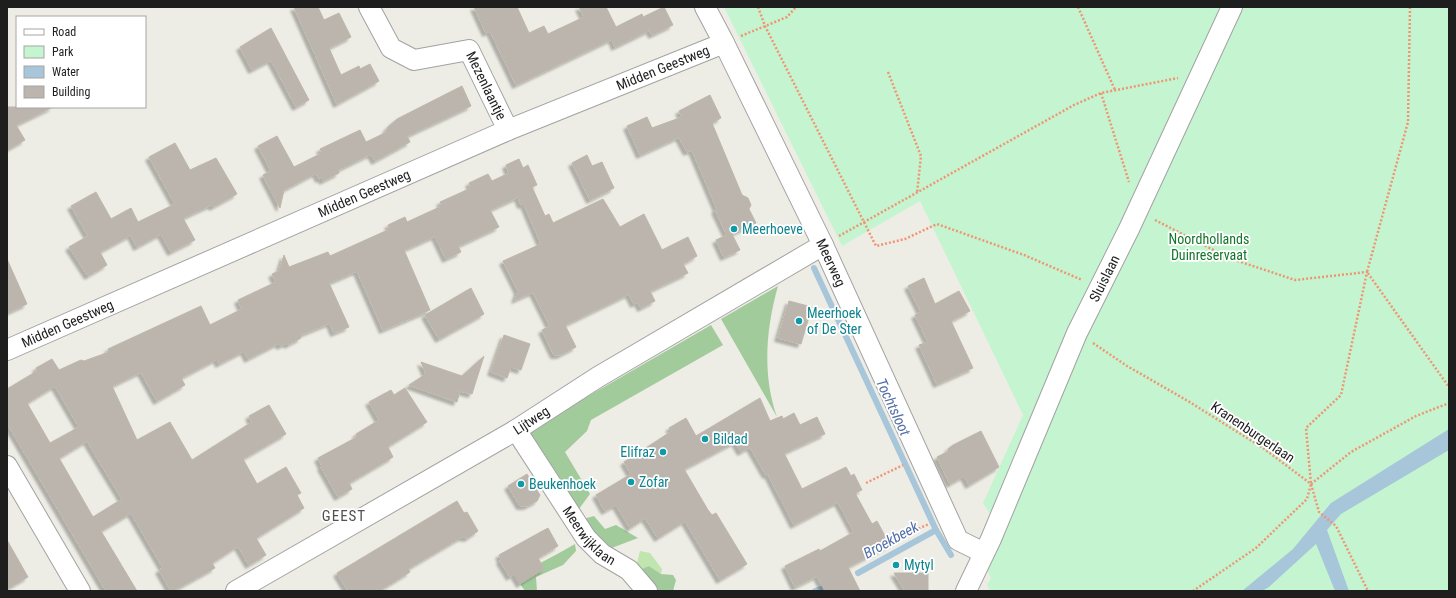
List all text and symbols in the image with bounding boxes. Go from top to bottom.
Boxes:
legend [16,16,146,108]
text: Road [52,25,76,39]
street label: Midden Geestweg [614,42,712,94]
text: Park [52,45,74,59]
street label: Mezenlaantje [463,49,510,123]
text: Water [52,65,80,79]
text: Building [52,85,90,99]
street label: Midden Geestweg [316,166,413,220]
place label: Meerhoeve [742,221,803,237]
marker: Meerhoeve [729,224,739,234]
park label: Noordhollands Duinreservaat [1169,231,1249,263]
street label: Meerweg [813,236,849,289]
street label: Sluislaan [1086,252,1123,304]
street label: Midden Geestweg [19,296,116,351]
place label: Meerhoek of De Ster [807,305,862,337]
marker: Meerhoek of De Ster [794,316,804,326]
water label: Tochtsloot [872,376,914,439]
street label: Kranenburgerlaan [1208,398,1298,466]
street label: Lijtweg [510,403,552,438]
place label: Bildad [713,431,748,447]
marker: Bildad [700,434,710,444]
place label: Elifraz [620,444,655,460]
marker: Elifraz [658,447,668,457]
place label: Zofar [639,474,669,490]
place label: Beukenhoek [529,476,597,492]
marker: Zofar [626,477,636,487]
marker: Beukenhoek [516,479,526,489]
street label: Meerwijklaan [560,503,618,568]
district label: GEEST [322,507,366,525]
water label: Broekbeek [860,517,922,562]
place label: Mytyl [904,557,934,573]
marker: Mytyl [891,560,901,570]

